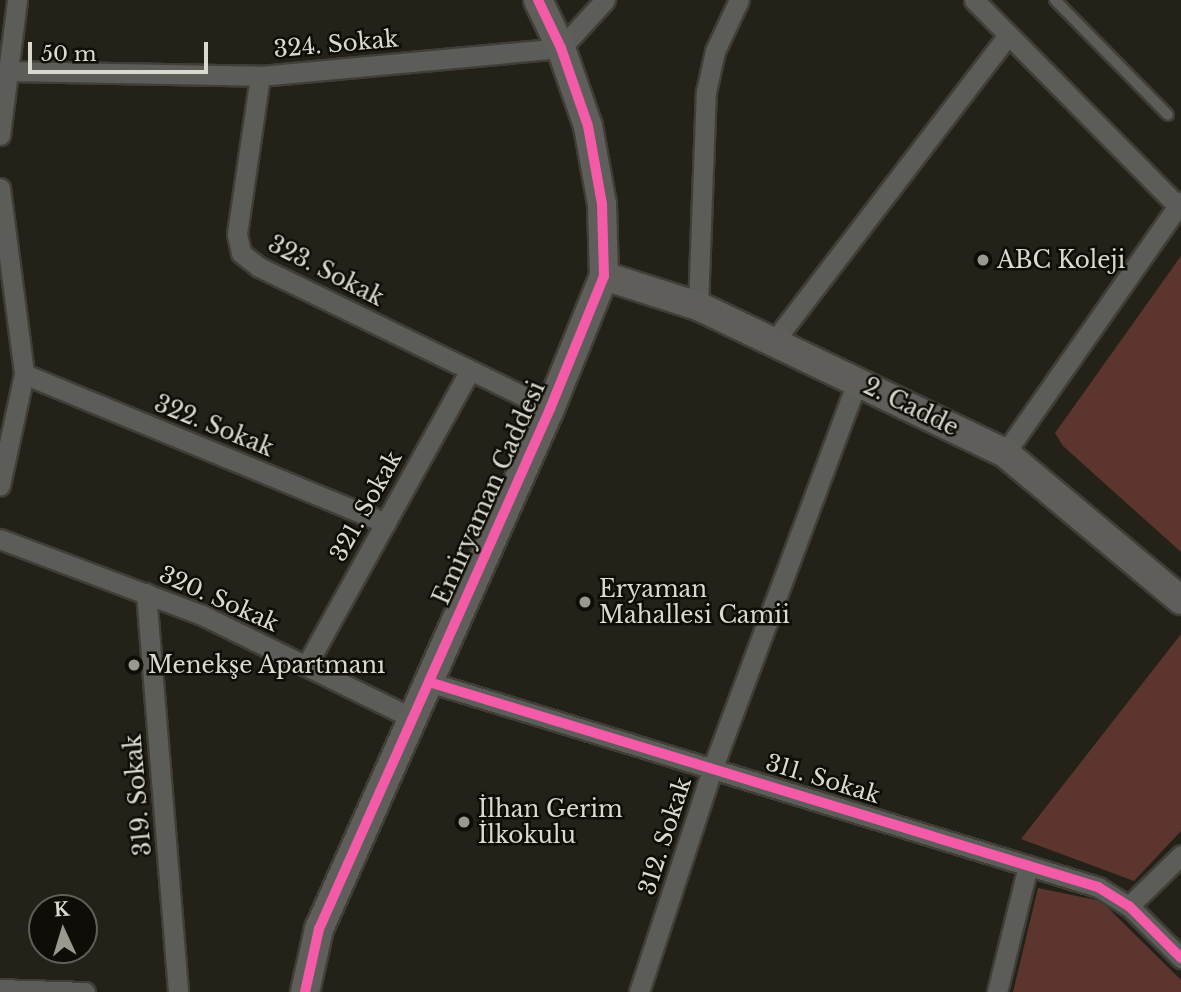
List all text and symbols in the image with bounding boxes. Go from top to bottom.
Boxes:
street label: 324. Sokak [272,25,400,63]
scale bar [32,28,212,72]
text: 50 m [41,41,96,67]
street label: 323. Sokak [264,230,388,312]
place label: ABC Koleji [997,246,1125,274]
marker: ABC Koleji [975,252,991,268]
street label: 2. Cadde [859,372,963,442]
street label: Emiryaman Caddesi [427,377,551,609]
street label: 322. Sokak [150,390,278,462]
street label: 321. Sokak [324,446,408,566]
street label: 320. Sokak [155,560,283,638]
place label: Eryaman Mahallesi Camii [599,575,790,629]
marker: Eryaman Mahallesi Camii [577,594,593,610]
place label: Menekşe Apartmanı [148,651,386,679]
marker: Menekşe Apartmanı [126,657,142,673]
street label: 319. Sokak [119,733,157,857]
street label: 311. Sokak [762,749,884,809]
street label: 312. Sokak [633,774,697,898]
place label: İlhan Gerim İlkokulu [478,795,623,849]
marker: İlhan Gerim İlkokulu [456,814,472,830]
north arrow [28,894,98,964]
text: K [53,898,70,922]

